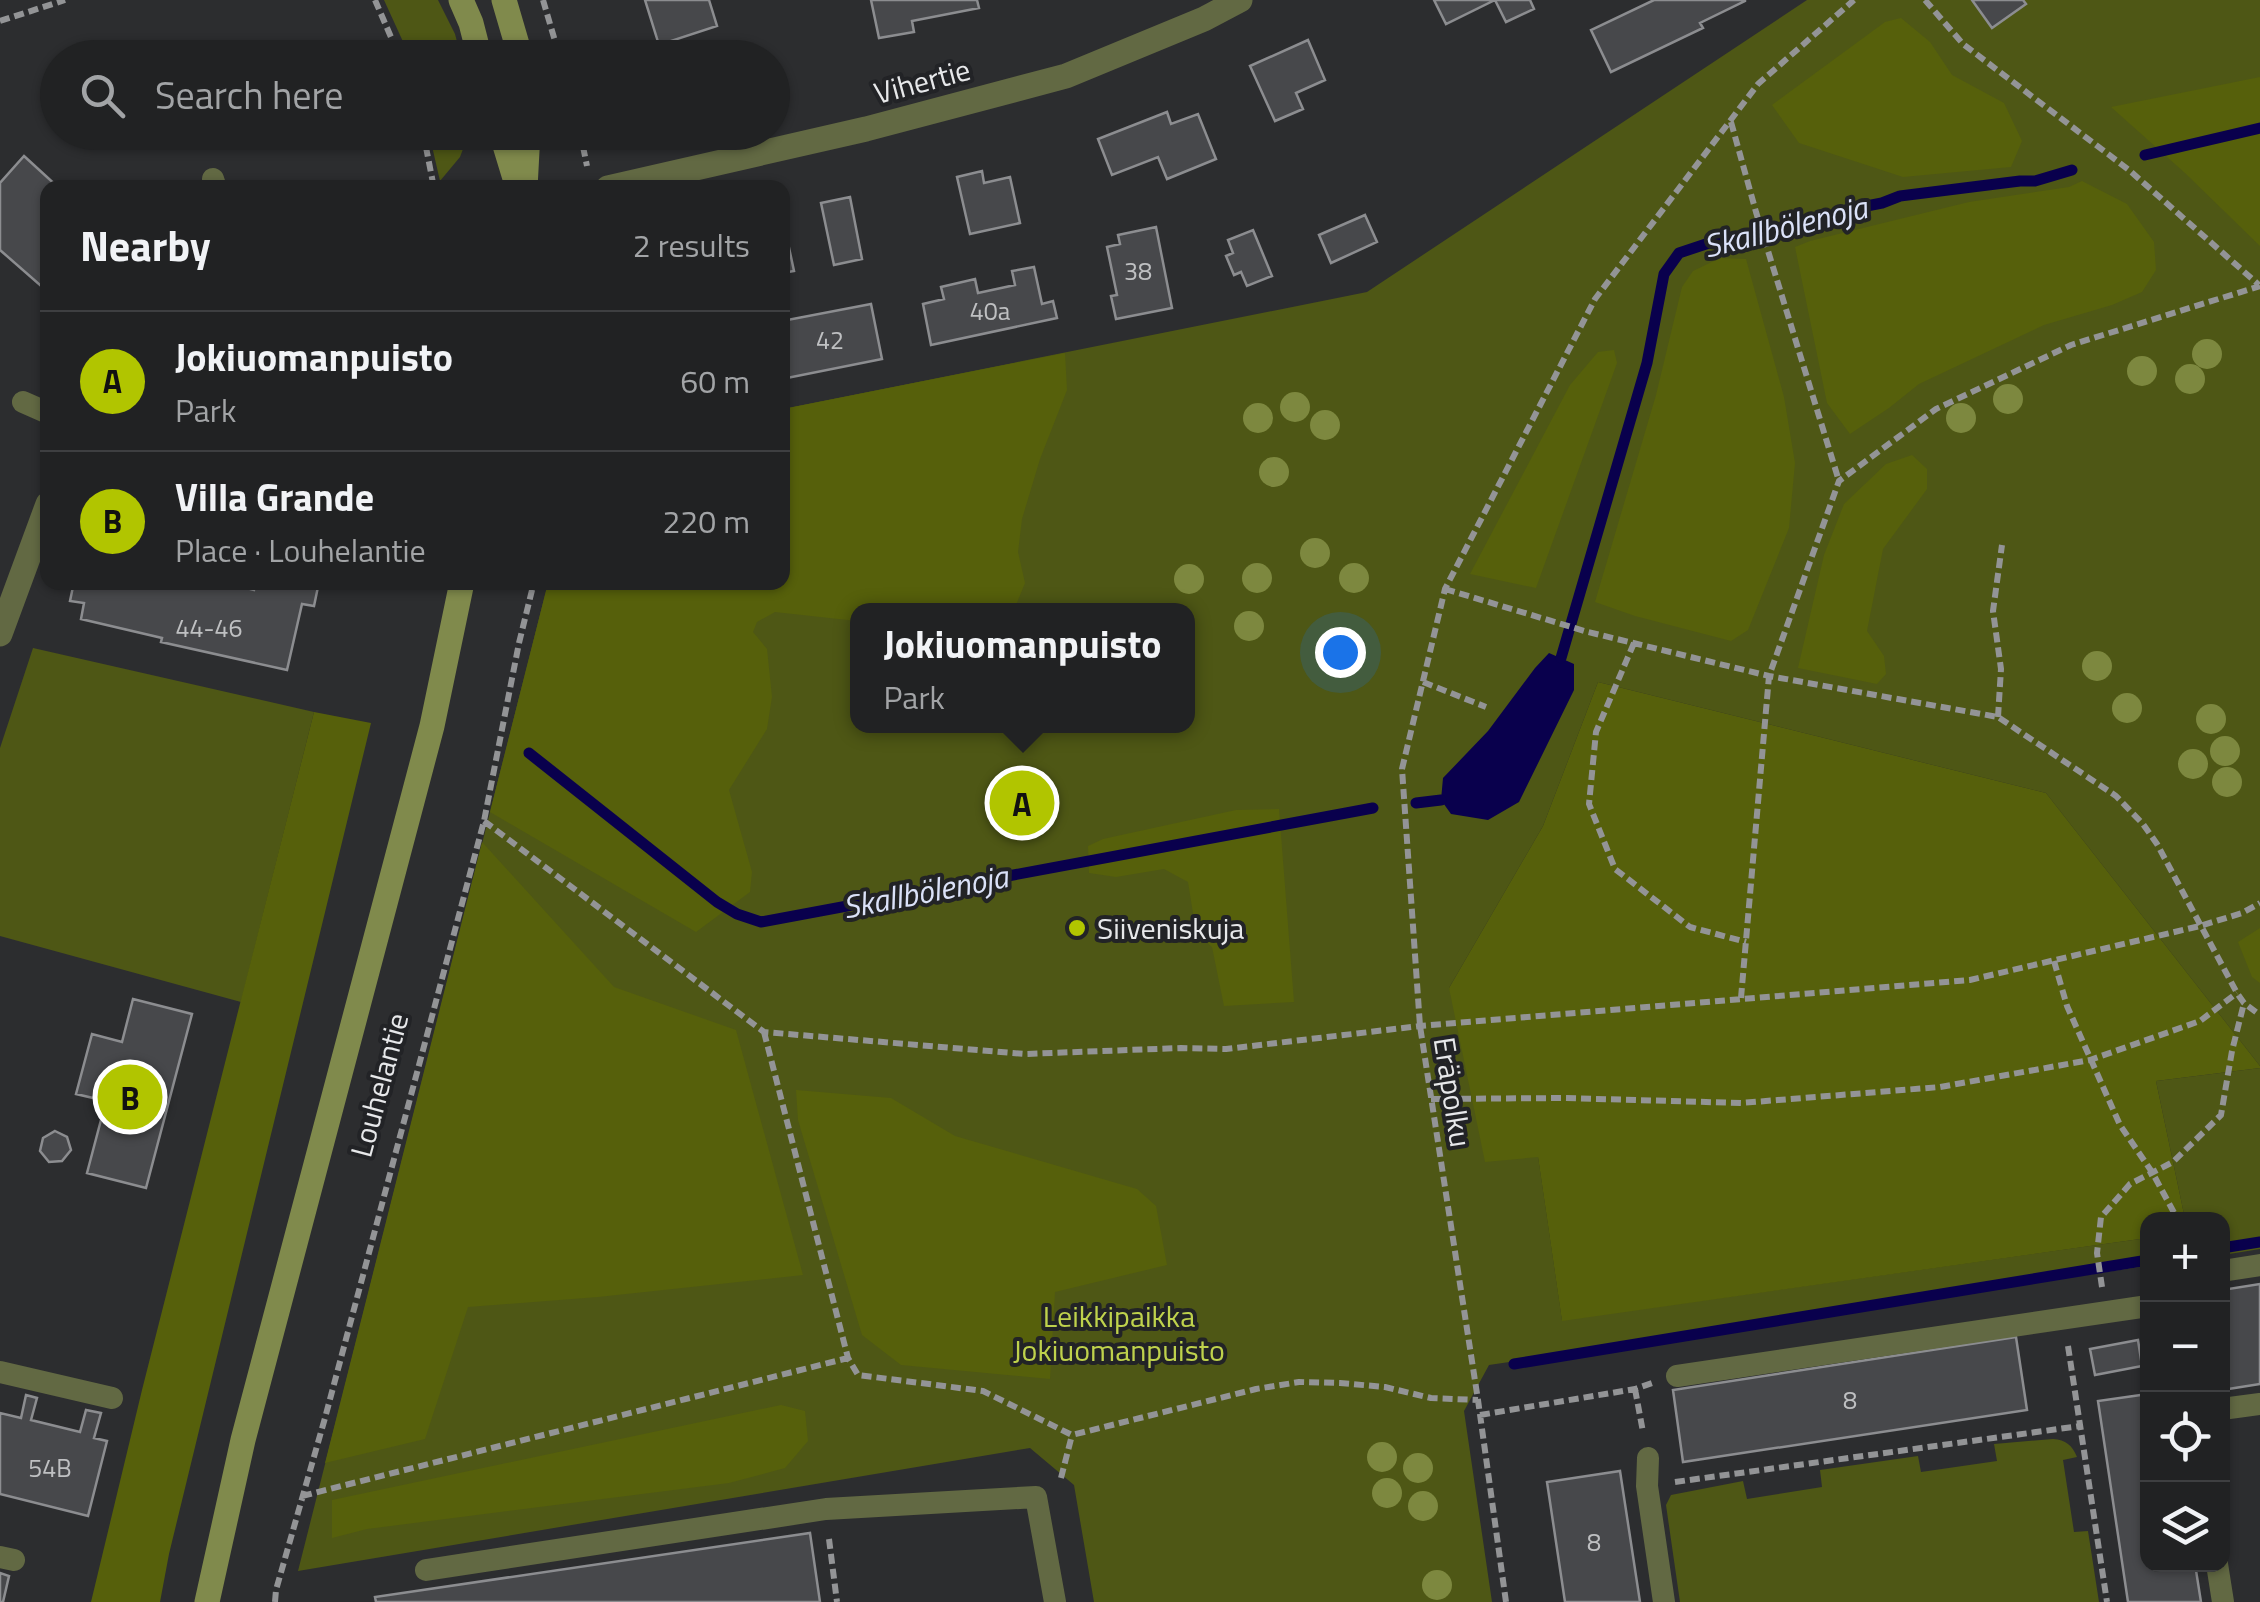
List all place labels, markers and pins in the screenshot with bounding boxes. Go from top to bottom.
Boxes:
pin: A [990,766,1054,840]
place label: Siiveniskuja [1097,905,1244,951]
marker: Siiveniskuja [1066,917,1088,939]
pin: B [98,1060,162,1134]

